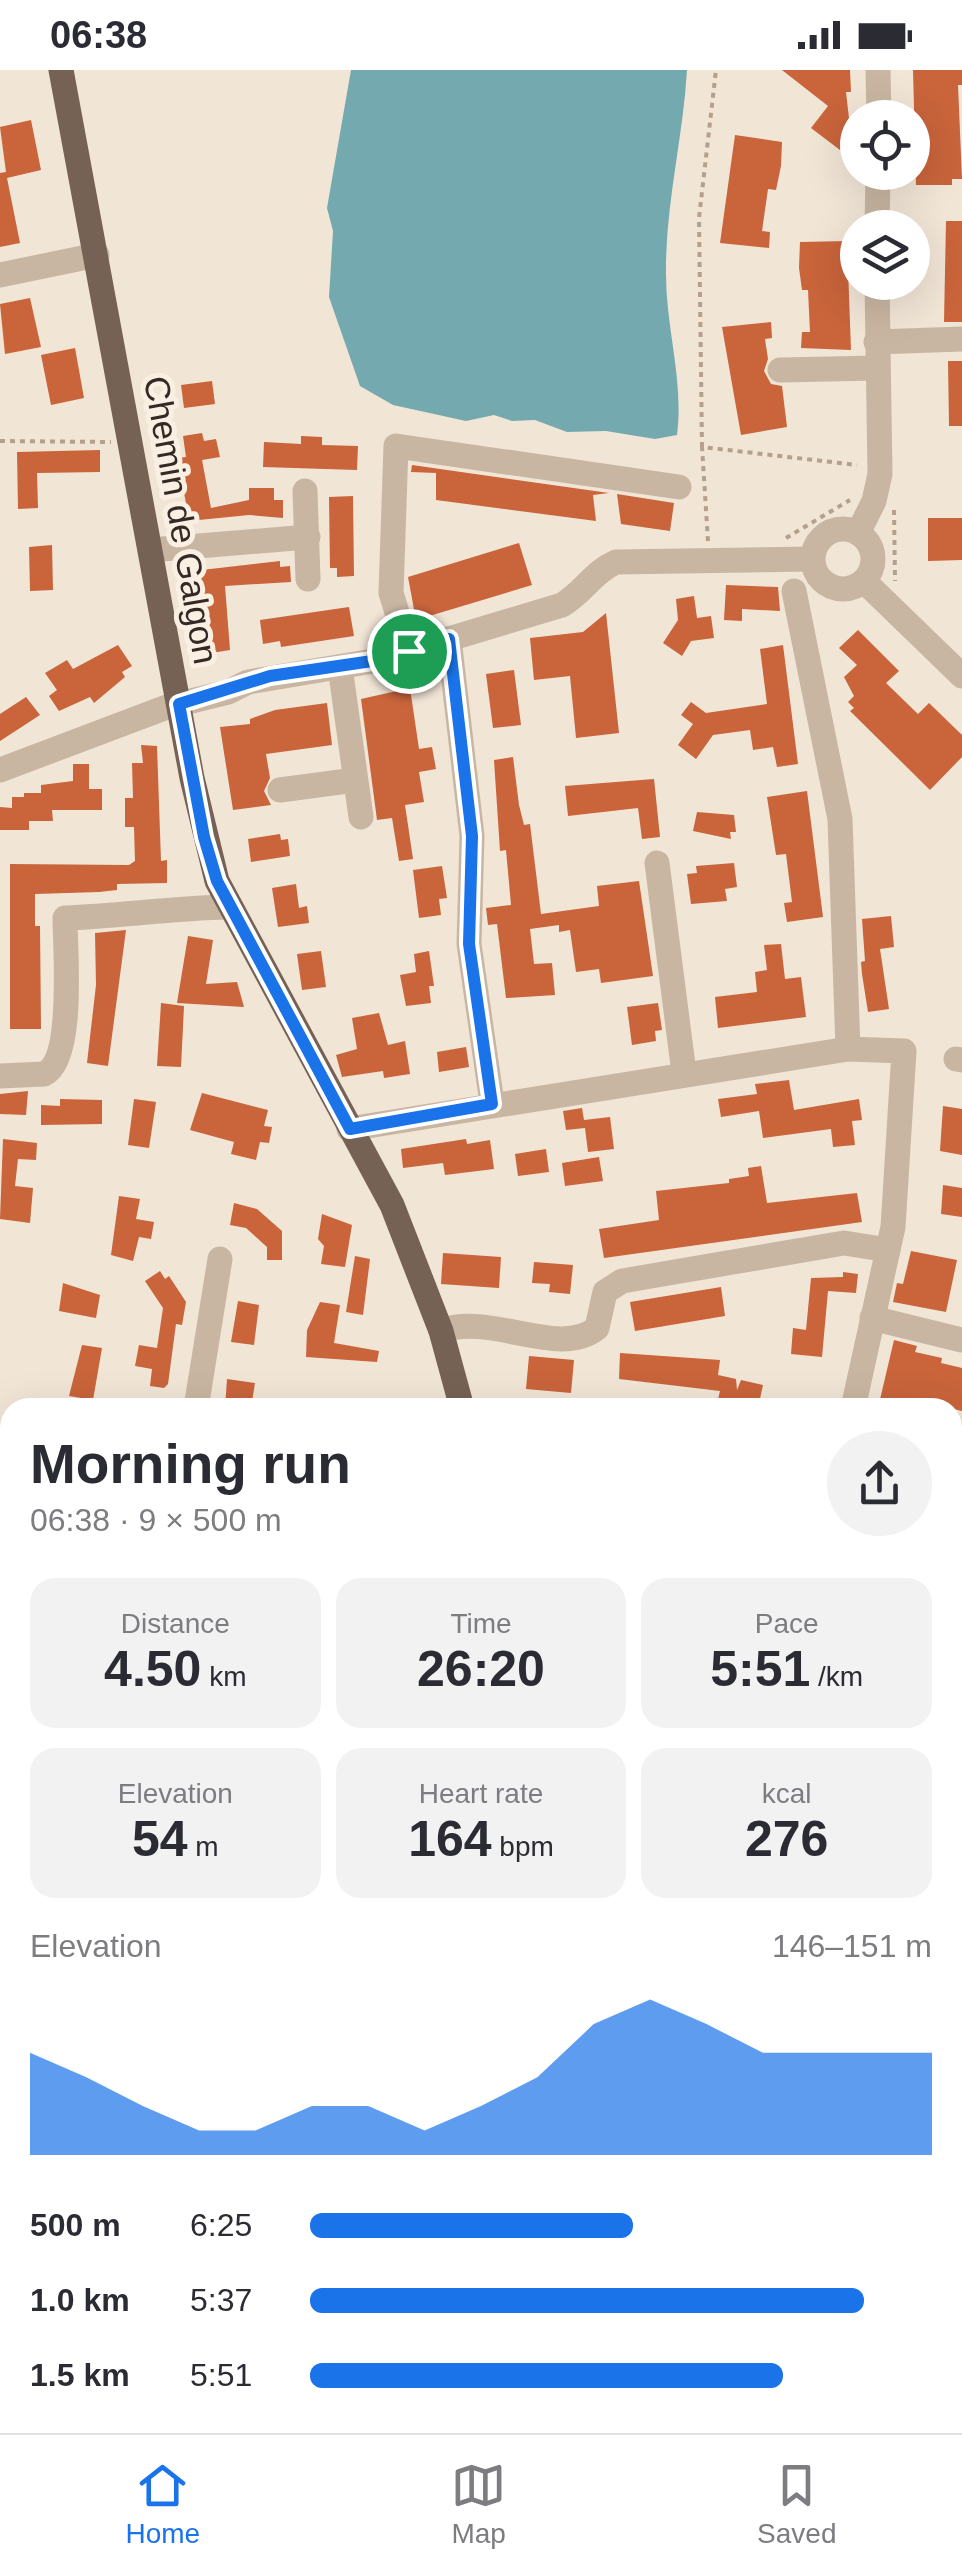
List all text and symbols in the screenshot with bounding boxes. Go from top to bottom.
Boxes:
text: 06:38 [50,14,147,56]
map controls [840,100,930,300]
button: locate [840,100,930,190]
button: layers [840,210,930,300]
street label: Chemin de Galgon [137,373,226,667]
pin [367,609,452,694]
icon: arrive [382,624,437,679]
button: share [827,1431,932,1536]
text: Morning run [30,1433,351,1495]
text: 06:38 · 9 × 500 m [30,1502,282,1538]
text: Distance [121,1608,230,1639]
text: Time [450,1608,512,1639]
text: Pace [755,1608,819,1639]
text: 4.50 [104,1641,201,1697]
text: 26:20 [417,1641,545,1697]
text: 5:51 [710,1641,810,1697]
text: km [201,1661,247,1692]
text: /km [810,1661,863,1692]
text: Elevation [118,1778,233,1809]
text: Heart rate [419,1778,543,1809]
text: kcal [762,1778,812,1809]
text: 54 [132,1811,188,1867]
text: 164 [408,1811,492,1867]
text: 276 [745,1811,828,1867]
text: m [188,1831,219,1862]
text: bpm [492,1831,554,1862]
text: Elevation [30,1928,162,1964]
text: 146–151 m [772,1928,932,1964]
text: 500 m [30,2207,121,2243]
text: 6:25 [190,2207,252,2243]
text: 1.0 km [30,2282,130,2318]
text: 5:37 [190,2282,252,2318]
text: 1.5 km [30,2357,130,2393]
text: 5:51 [190,2357,252,2393]
tab: Home [125,2458,200,2550]
tab: Map [451,2458,506,2550]
tab: Saved [757,2458,836,2550]

